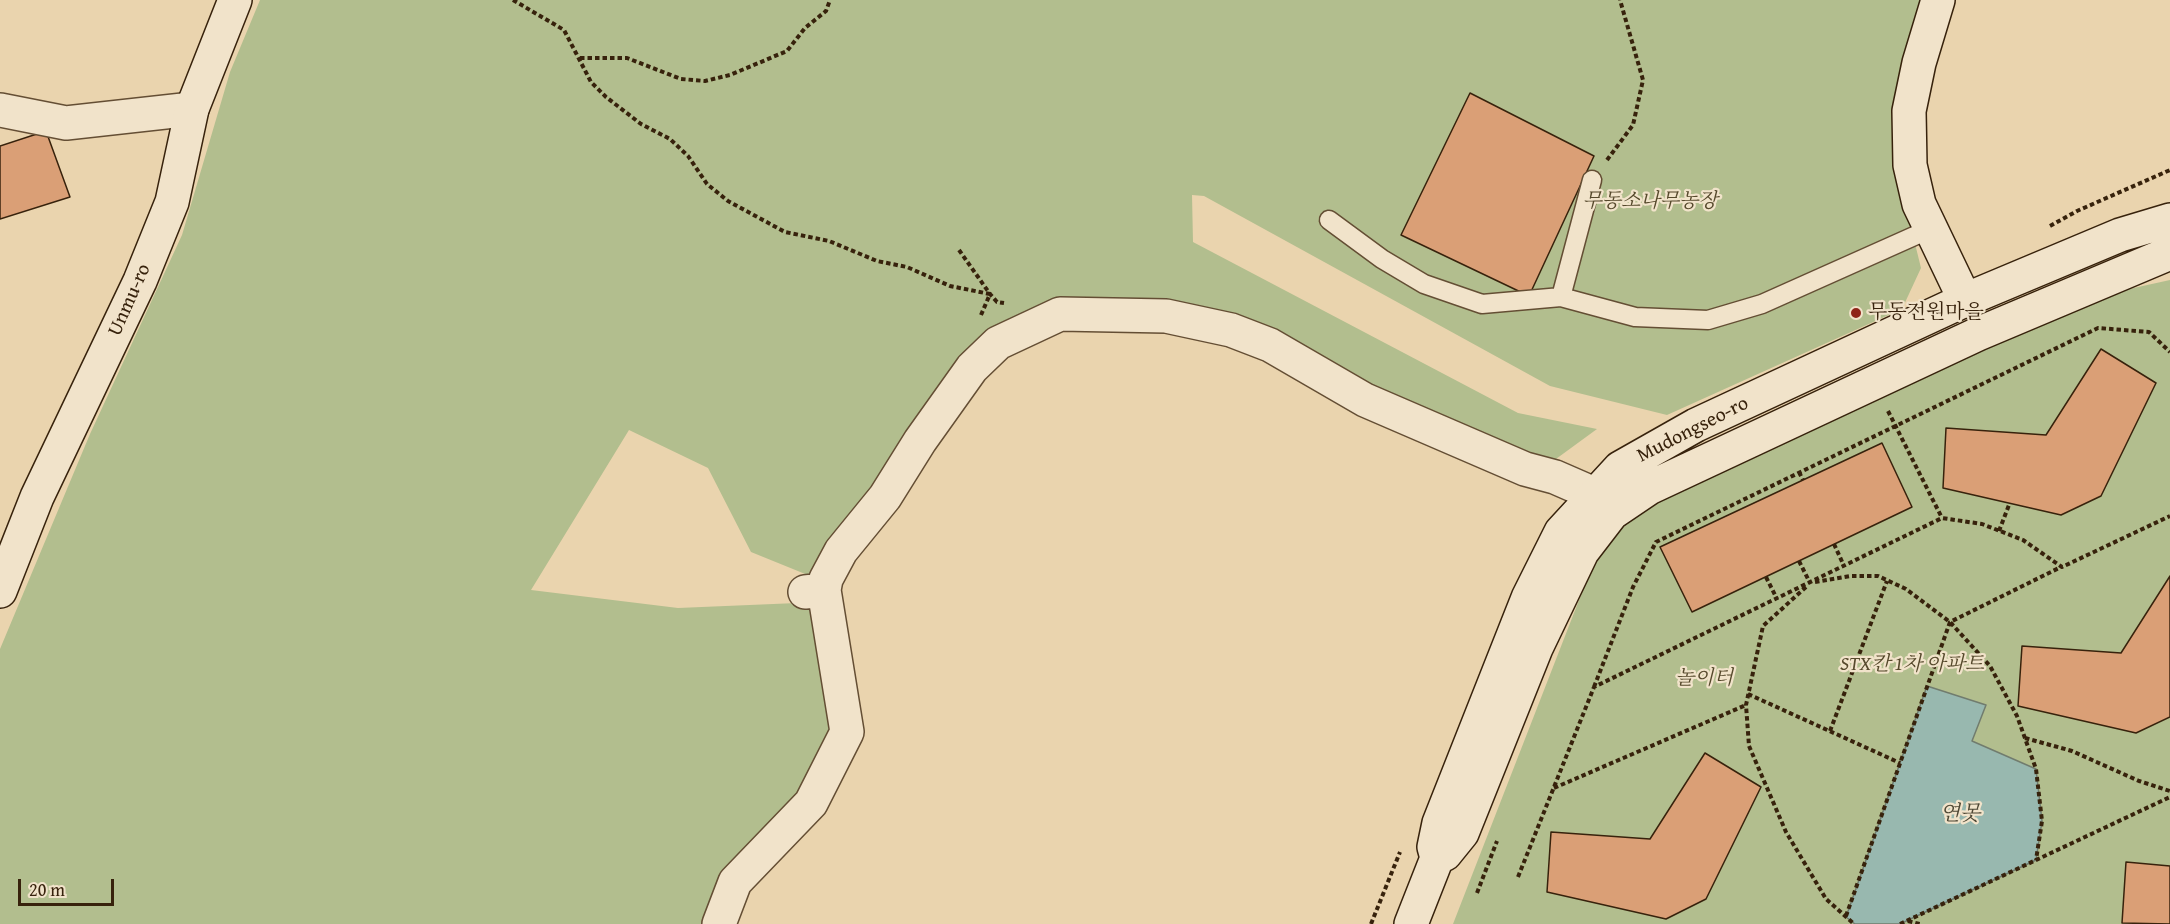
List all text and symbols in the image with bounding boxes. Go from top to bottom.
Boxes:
park label: 무동소나무농장 [1582,190,1718,214]
street label: Unmu-ro [103,260,157,340]
place label: 무동전원마을 [1868,301,1984,325]
marker: 무동전원마을 [1849,306,1863,320]
street label: Mudongseo-ro [1633,392,1753,468]
park label: STX칸 1차 아파트 [1840,653,1984,677]
park label: 놀이터 [1675,667,1733,691]
water label: 연못 [1940,802,1980,828]
scale bar [21,867,117,905]
text: 20 m [29,876,65,903]

